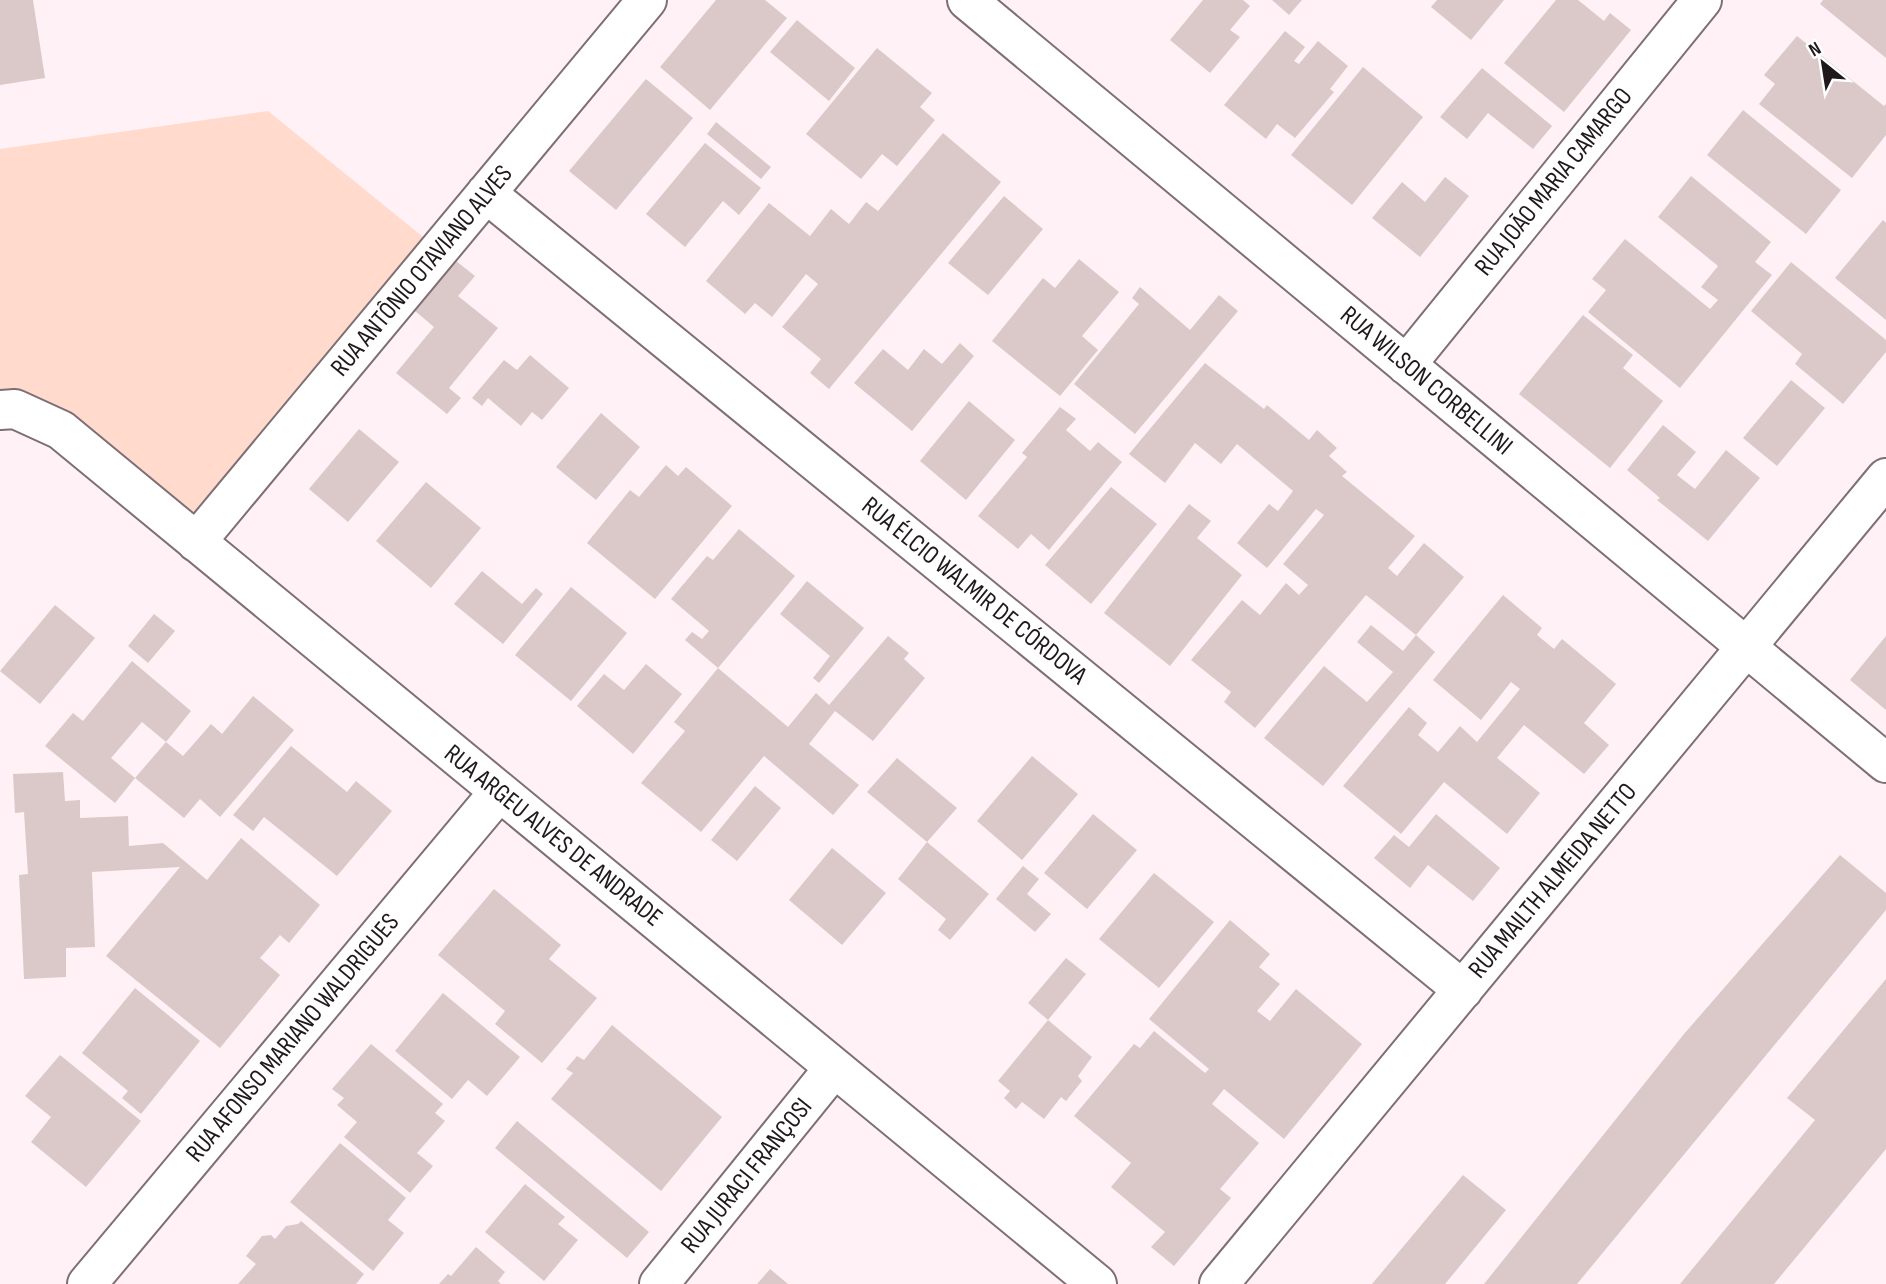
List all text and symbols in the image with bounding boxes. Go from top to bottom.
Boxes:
north arrow [1788,28,1858,98]
text: N [1805,37,1825,62]
street label: RUA JOÃO MARIA CAMARGO [1469,82,1639,282]
street label: RUA ANTÔNIO OTAVIANO ALVES [325,159,519,383]
street label: RUA WILSON CORBELLINI [1334,300,1518,462]
street label: RUA ÉLCIO WALMIR DE CÓRDOVA [855,491,1094,692]
street label: RUA ARGEU ALVES DE ANDRADE [438,738,668,934]
street label: RUA MAILTH ALMEIDA NETTO [1462,777,1644,985]
street label: RUA AFONSO MARIANO WALDRIGUES [180,907,406,1169]
street label: RUA JURACI FRANÇOSI [675,1092,819,1260]

